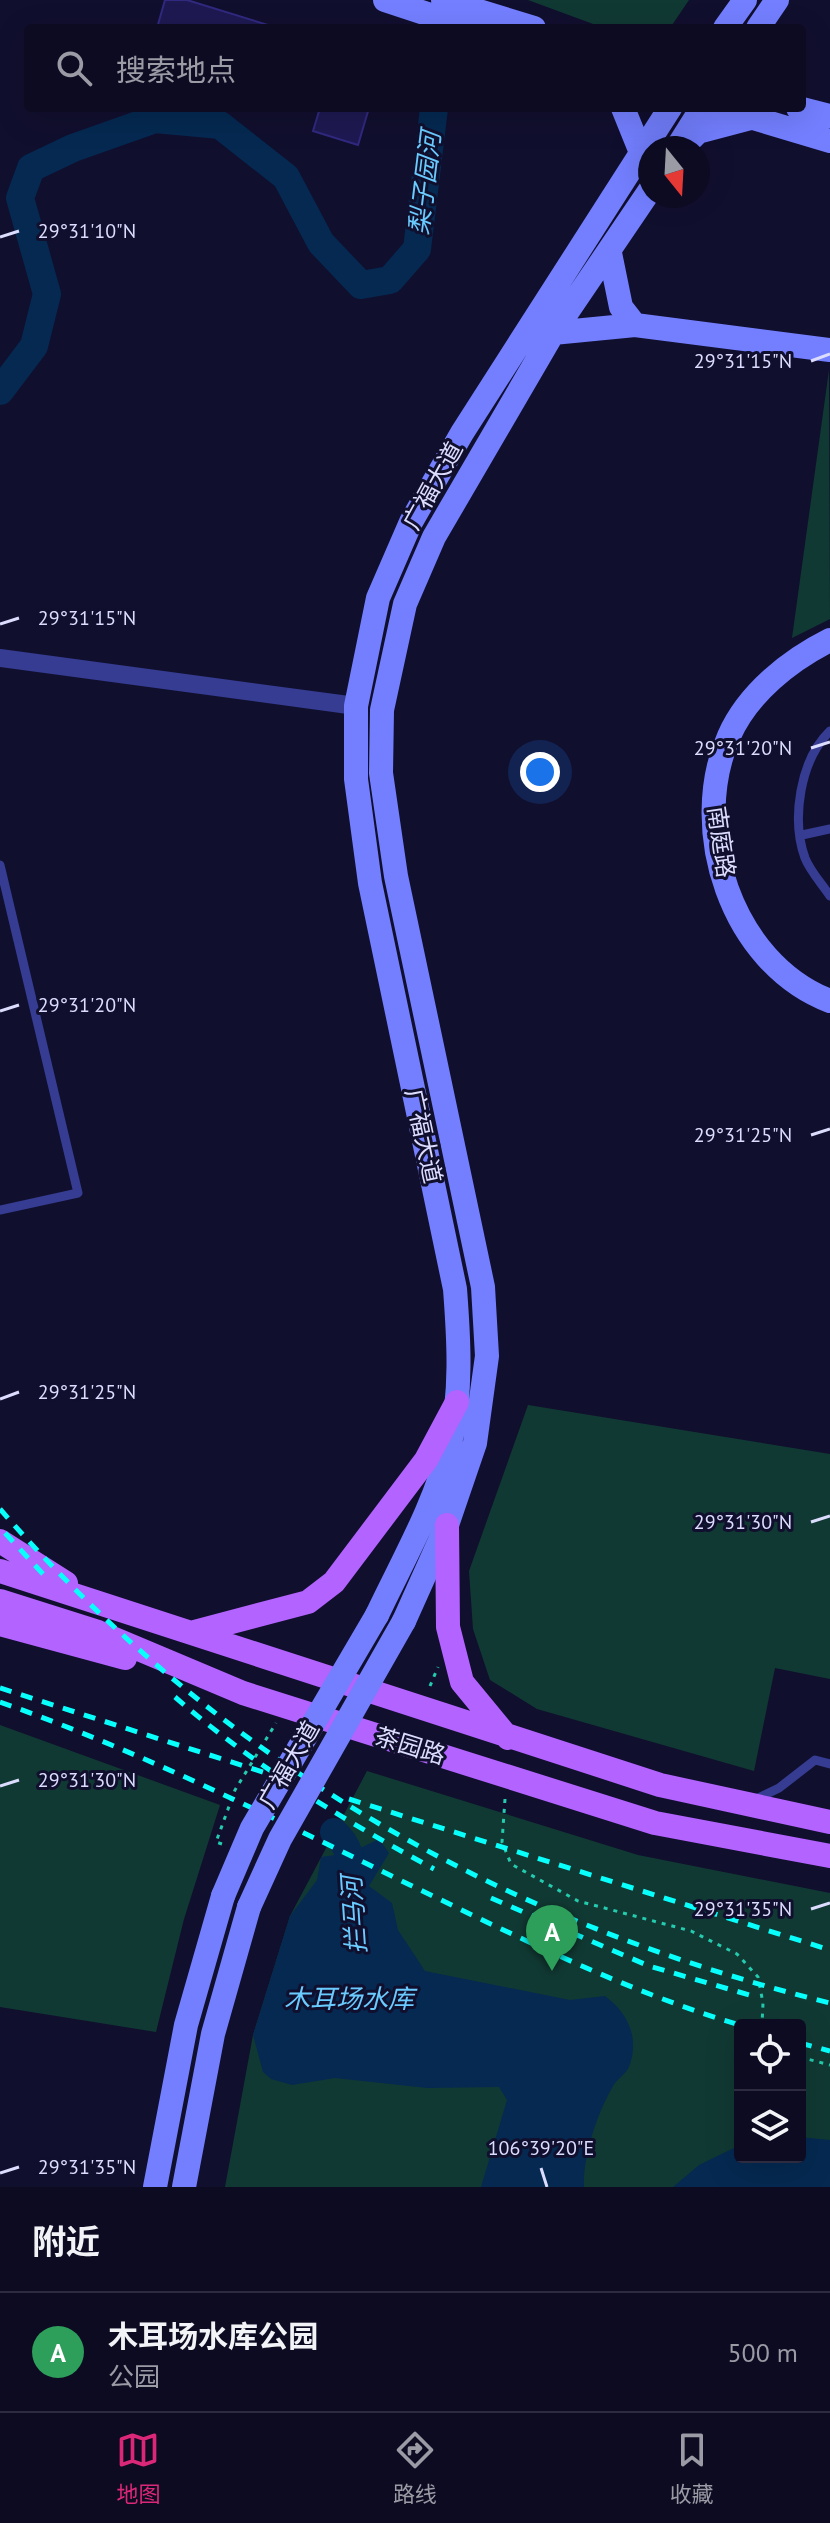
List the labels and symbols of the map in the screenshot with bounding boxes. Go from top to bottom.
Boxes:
water label: 梨子园河 [402,124,448,237]
north arrow [638,136,710,208]
text: 29°31'10"N [38,218,136,244]
text: 29°31'15"N [694,348,792,374]
street label: 广福大道 [396,436,469,535]
text: 29°31'15"N [38,605,136,631]
text: 29°31'20"N [694,735,792,761]
your location [520,752,560,792]
street label: 南庭路 [701,804,742,880]
text: 29°31'20"N [38,992,136,1018]
street label: 广福大道 [398,1086,449,1186]
text: 29°31'25"N [694,1122,792,1148]
text: 29°31'25"N [38,1379,136,1405]
text: 29°31'30"N [694,1509,792,1535]
street label: 广福大道 [251,1715,326,1814]
street label: 茶园路 [371,1720,449,1771]
text: 29°31'30"N [38,1767,136,1793]
water label: 拦马河 [334,1870,373,1955]
text: 29°31'35"N [694,1896,792,1922]
pin: A [526,1905,578,1971]
water label: 木耳场水库 [284,1982,418,2015]
text: 106°39'20"E [488,2135,594,2161]
text: 29°31'35"N [38,2154,136,2180]

